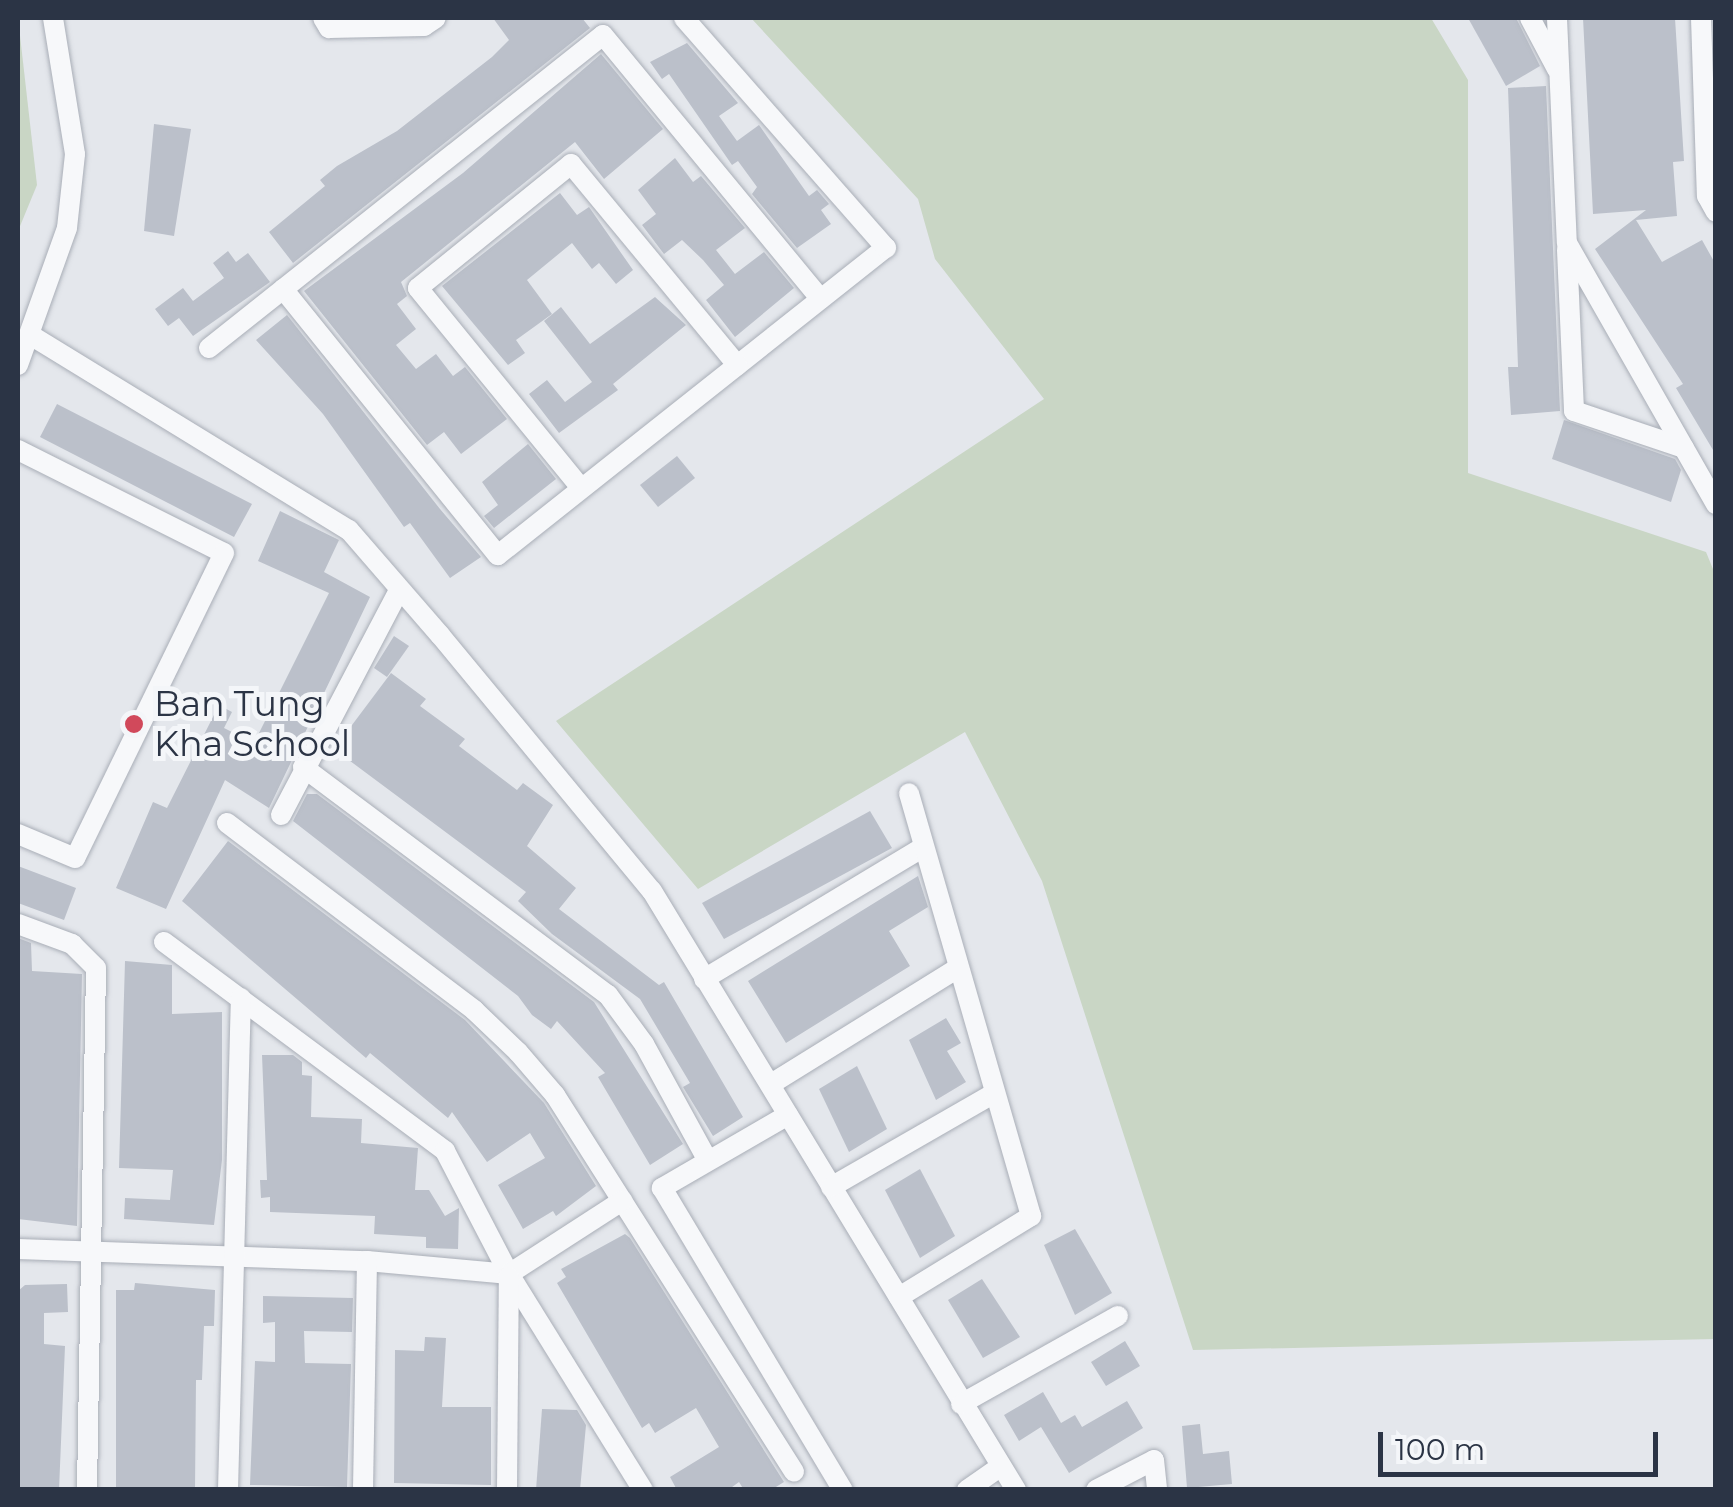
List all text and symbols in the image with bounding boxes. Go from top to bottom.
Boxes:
place label: Ban Tung Kha School [154,683,350,765]
marker: Ban Tung Kha School [123,713,145,735]
scale bar [1383,1412,1663,1474]
text: 100 m [1395,1431,1485,1468]

